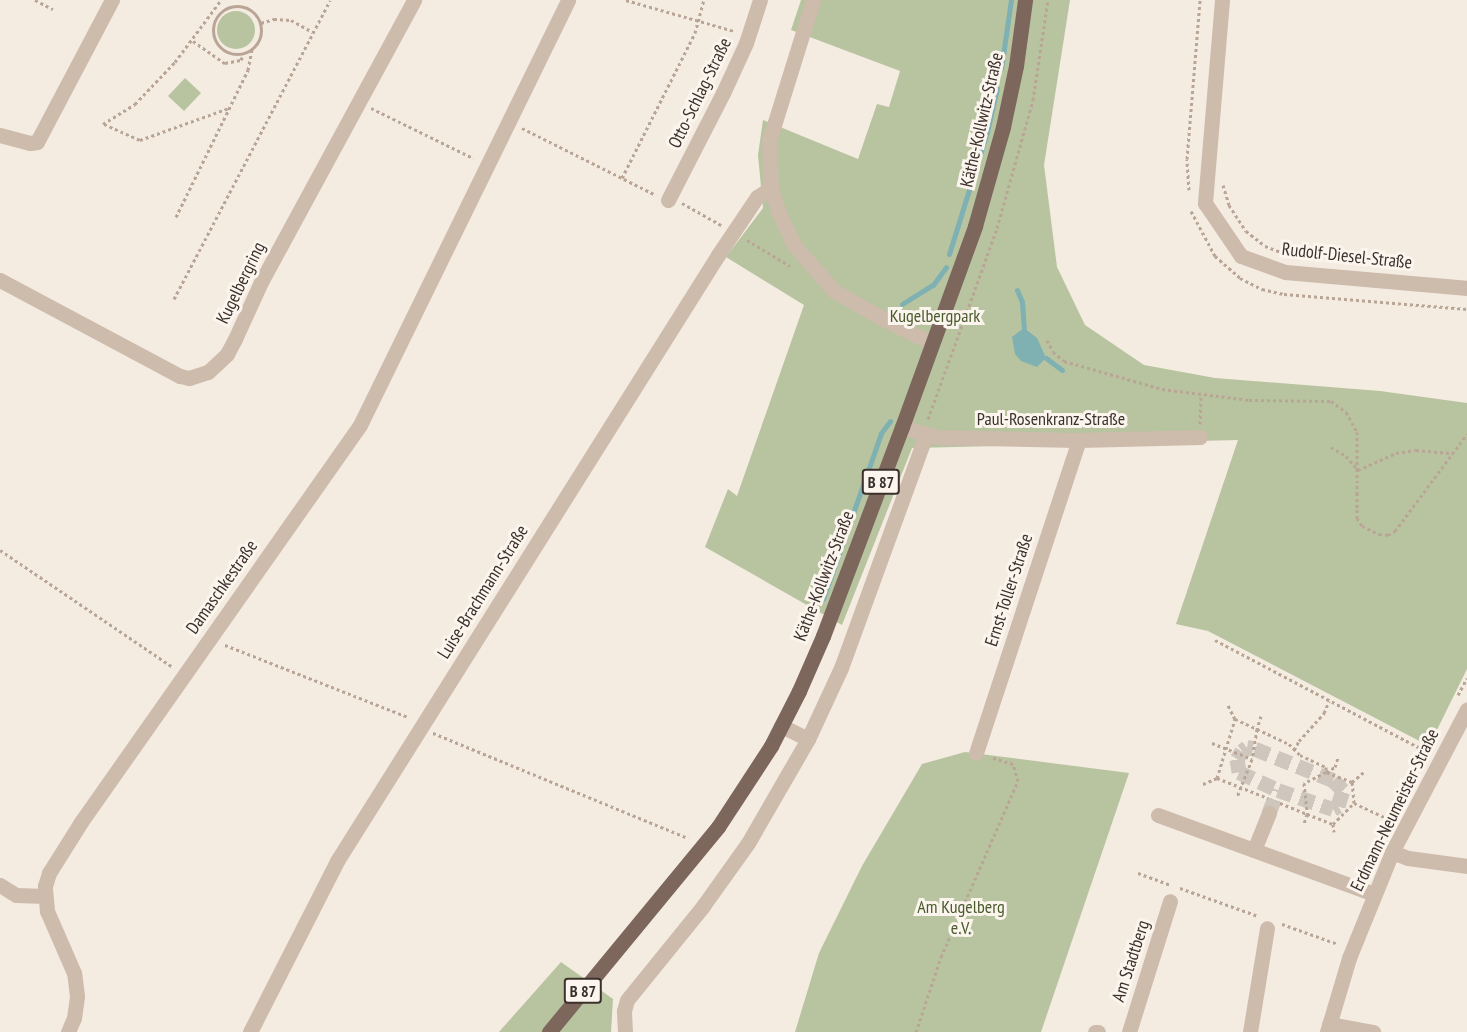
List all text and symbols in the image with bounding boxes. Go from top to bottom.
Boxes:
street label: Otto-Schlag-Straße [664,34,736,152]
street label: Käthe-Kollwitz-Straße [956,51,1008,189]
street label: Rudolf-Diesel-Straße [1281,238,1413,274]
street label: Kugelbergring [212,239,270,327]
park label: Kugelbergpark [890,305,980,327]
street label: Paul-Rosenkranz-Straße [977,408,1125,430]
road number: B 87 [862,469,900,495]
street label: Käthe-Kollwitz-Straße [789,508,859,644]
street label: Luise-Brachmann-Straße [433,521,533,663]
street label: Ernst-Toller-Straße [981,531,1037,649]
street label: Damaschkestraße [182,536,262,638]
street label: Erdmann-Neumeister-Straße [1346,725,1444,895]
park label: Am Kugelberg e.V. [917,897,1005,940]
street label: Am Stadtberg [1108,917,1154,1005]
road number: B 87 [564,978,602,1004]

